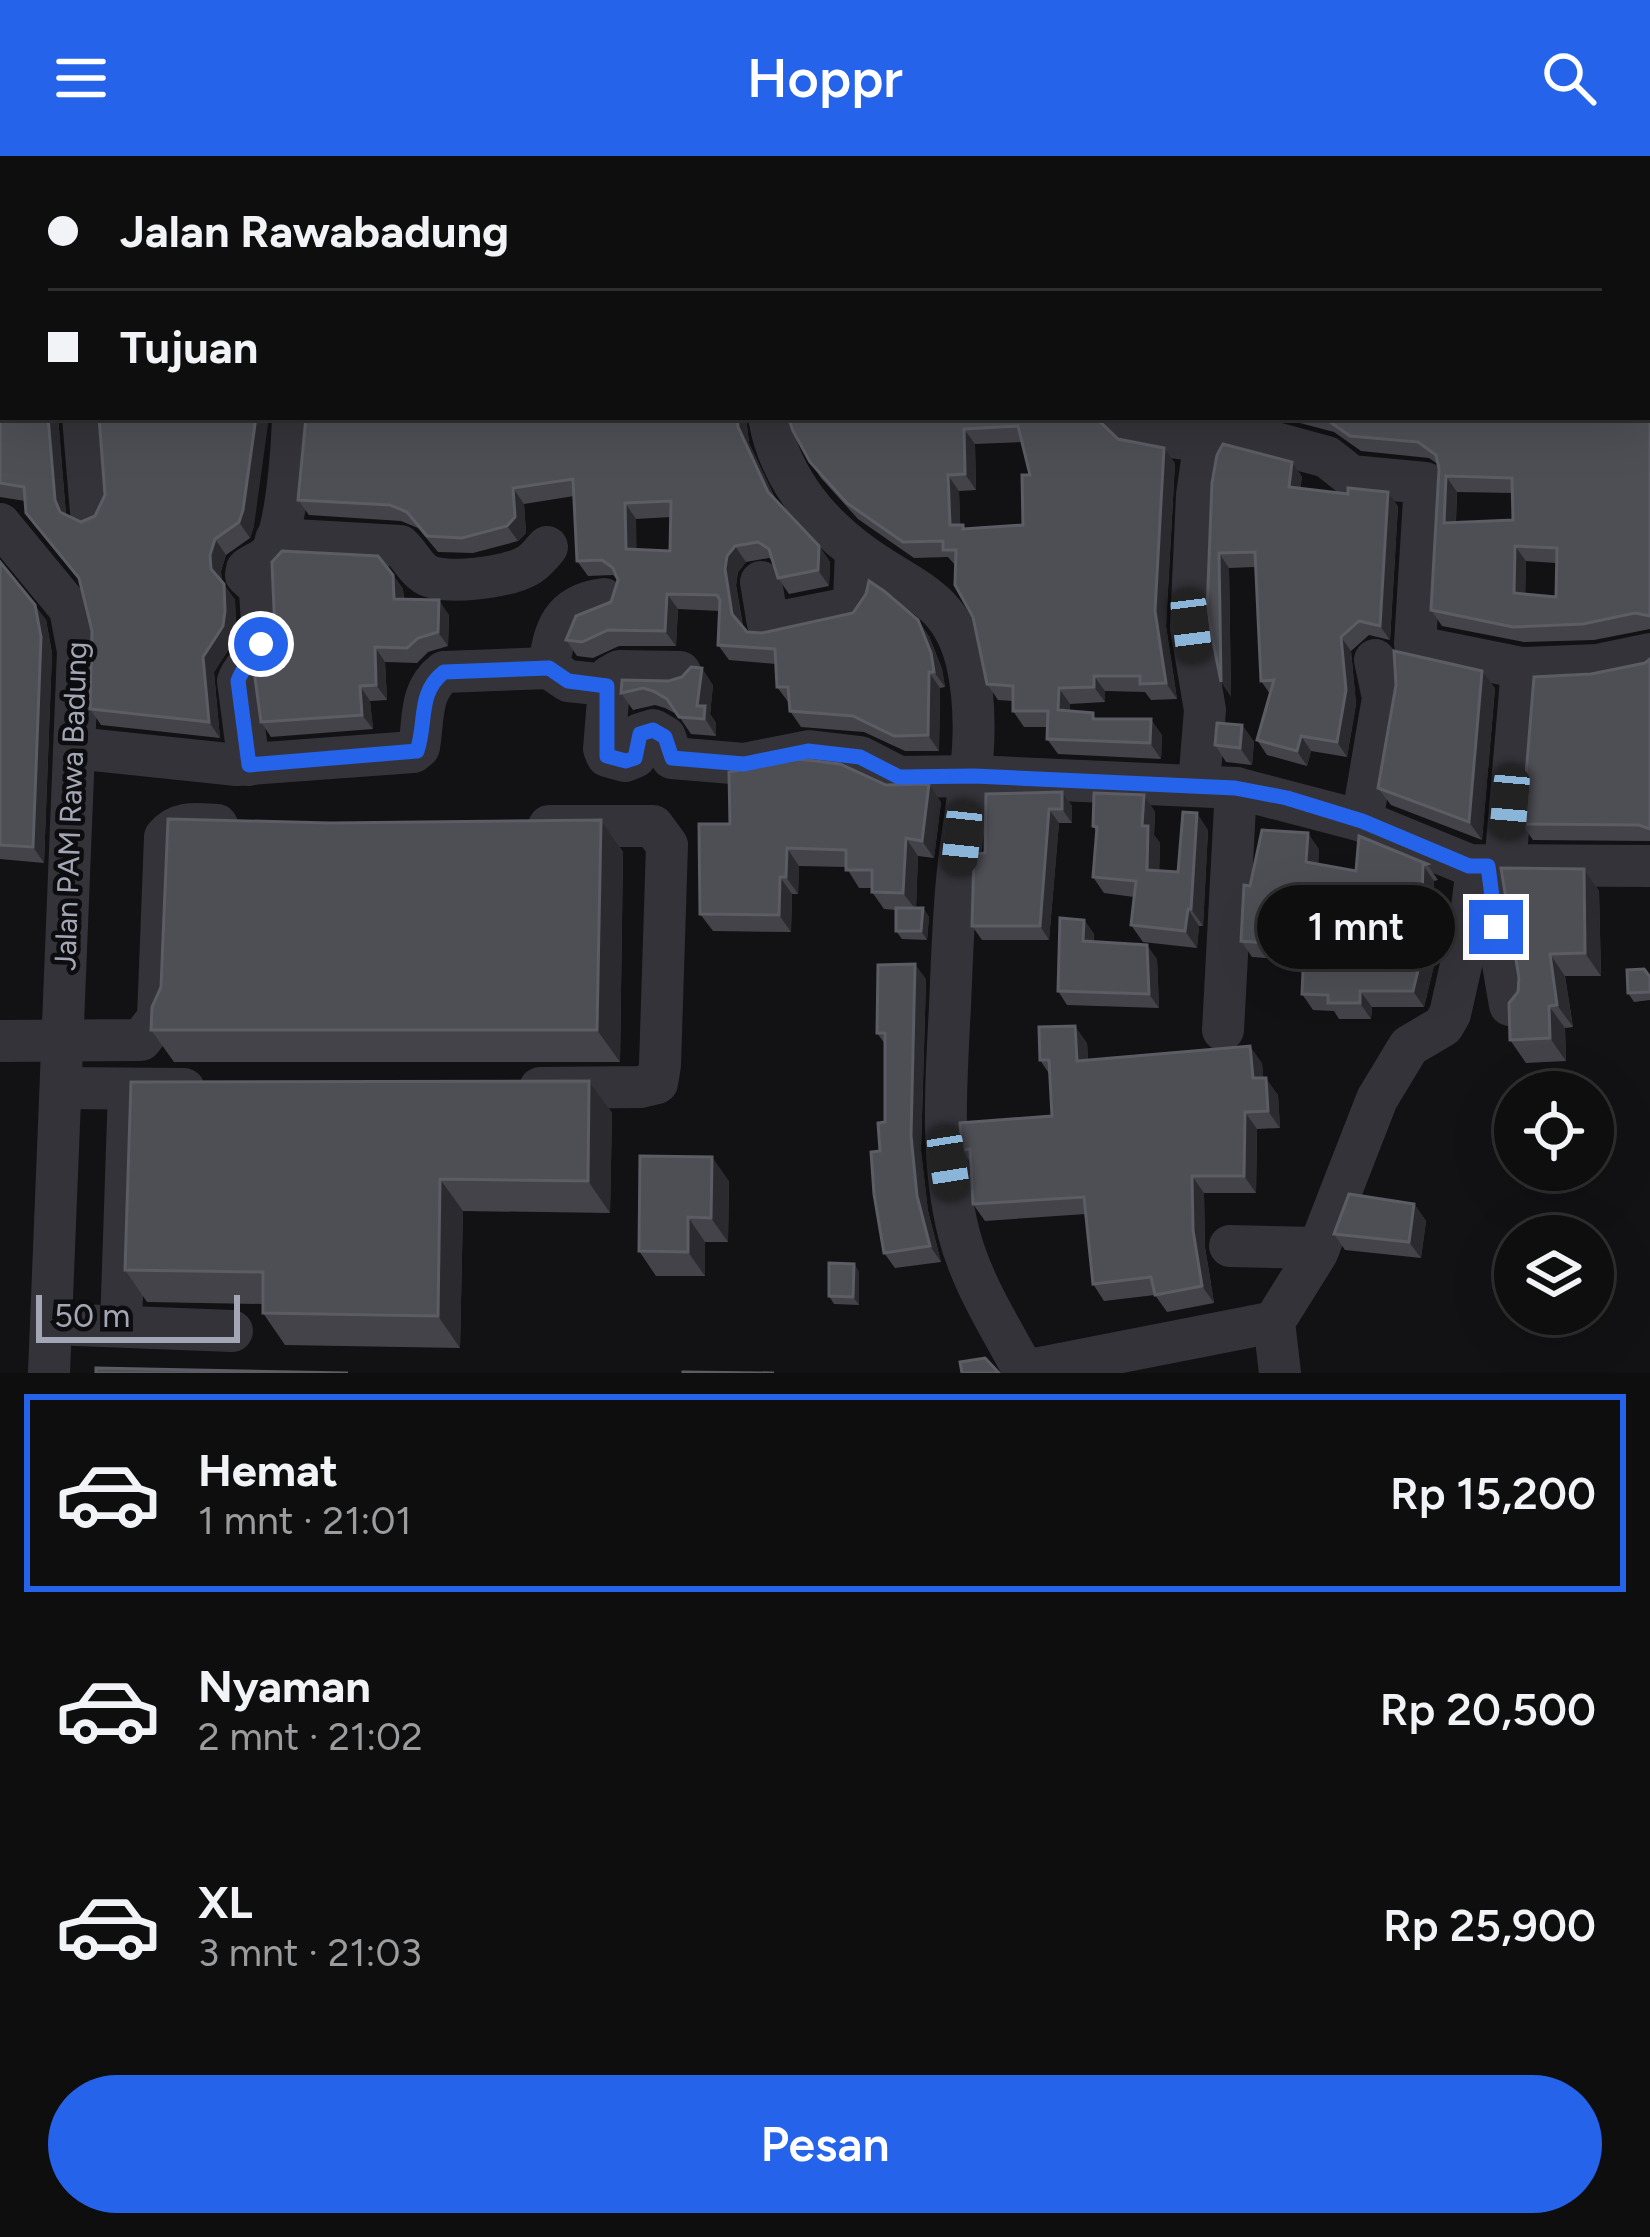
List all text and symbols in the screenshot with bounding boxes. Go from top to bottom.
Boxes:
icon: menu [48,45,114,111]
icon: search [1536,45,1602,111]
text: Hoppr [747,46,903,111]
text: Jalan Rawabadung [120,204,509,258]
text: Tujuan [120,320,258,374]
car [1169,588,1213,664]
route start [234,617,288,671]
street label: Jalan PAM Rawa Badung [46,641,95,971]
car [1489,765,1531,839]
car [940,800,984,876]
callout: 1 mnt [1256,885,1454,969]
route end [1469,900,1523,954]
text: 1 mnt [1308,903,1404,950]
map controls [1494,1071,1614,1335]
button: locate [1494,1071,1614,1191]
car [925,1125,971,1201]
button: layers [1494,1215,1614,1335]
scale bar [36,1289,240,1342]
text: 50 m [54,1296,130,1335]
icon: car [54,1439,162,1547]
text: Hemat [198,1443,338,1497]
text: Rp 15,200 [1390,1466,1596,1520]
text: 1 mnt · 21:01 [198,1497,412,1544]
icon: car [54,1655,162,1763]
text: Nyaman [198,1659,371,1713]
text: Rp 20,500 [1380,1682,1596,1736]
text: 2 mnt · 21:02 [198,1713,423,1760]
icon: car [54,1871,162,1979]
text: XL [198,1875,253,1929]
text: Rp 25,900 [1383,1898,1596,1952]
text: 3 mnt · 21:03 [198,1929,422,1976]
button: Pesan [48,2075,1602,2213]

